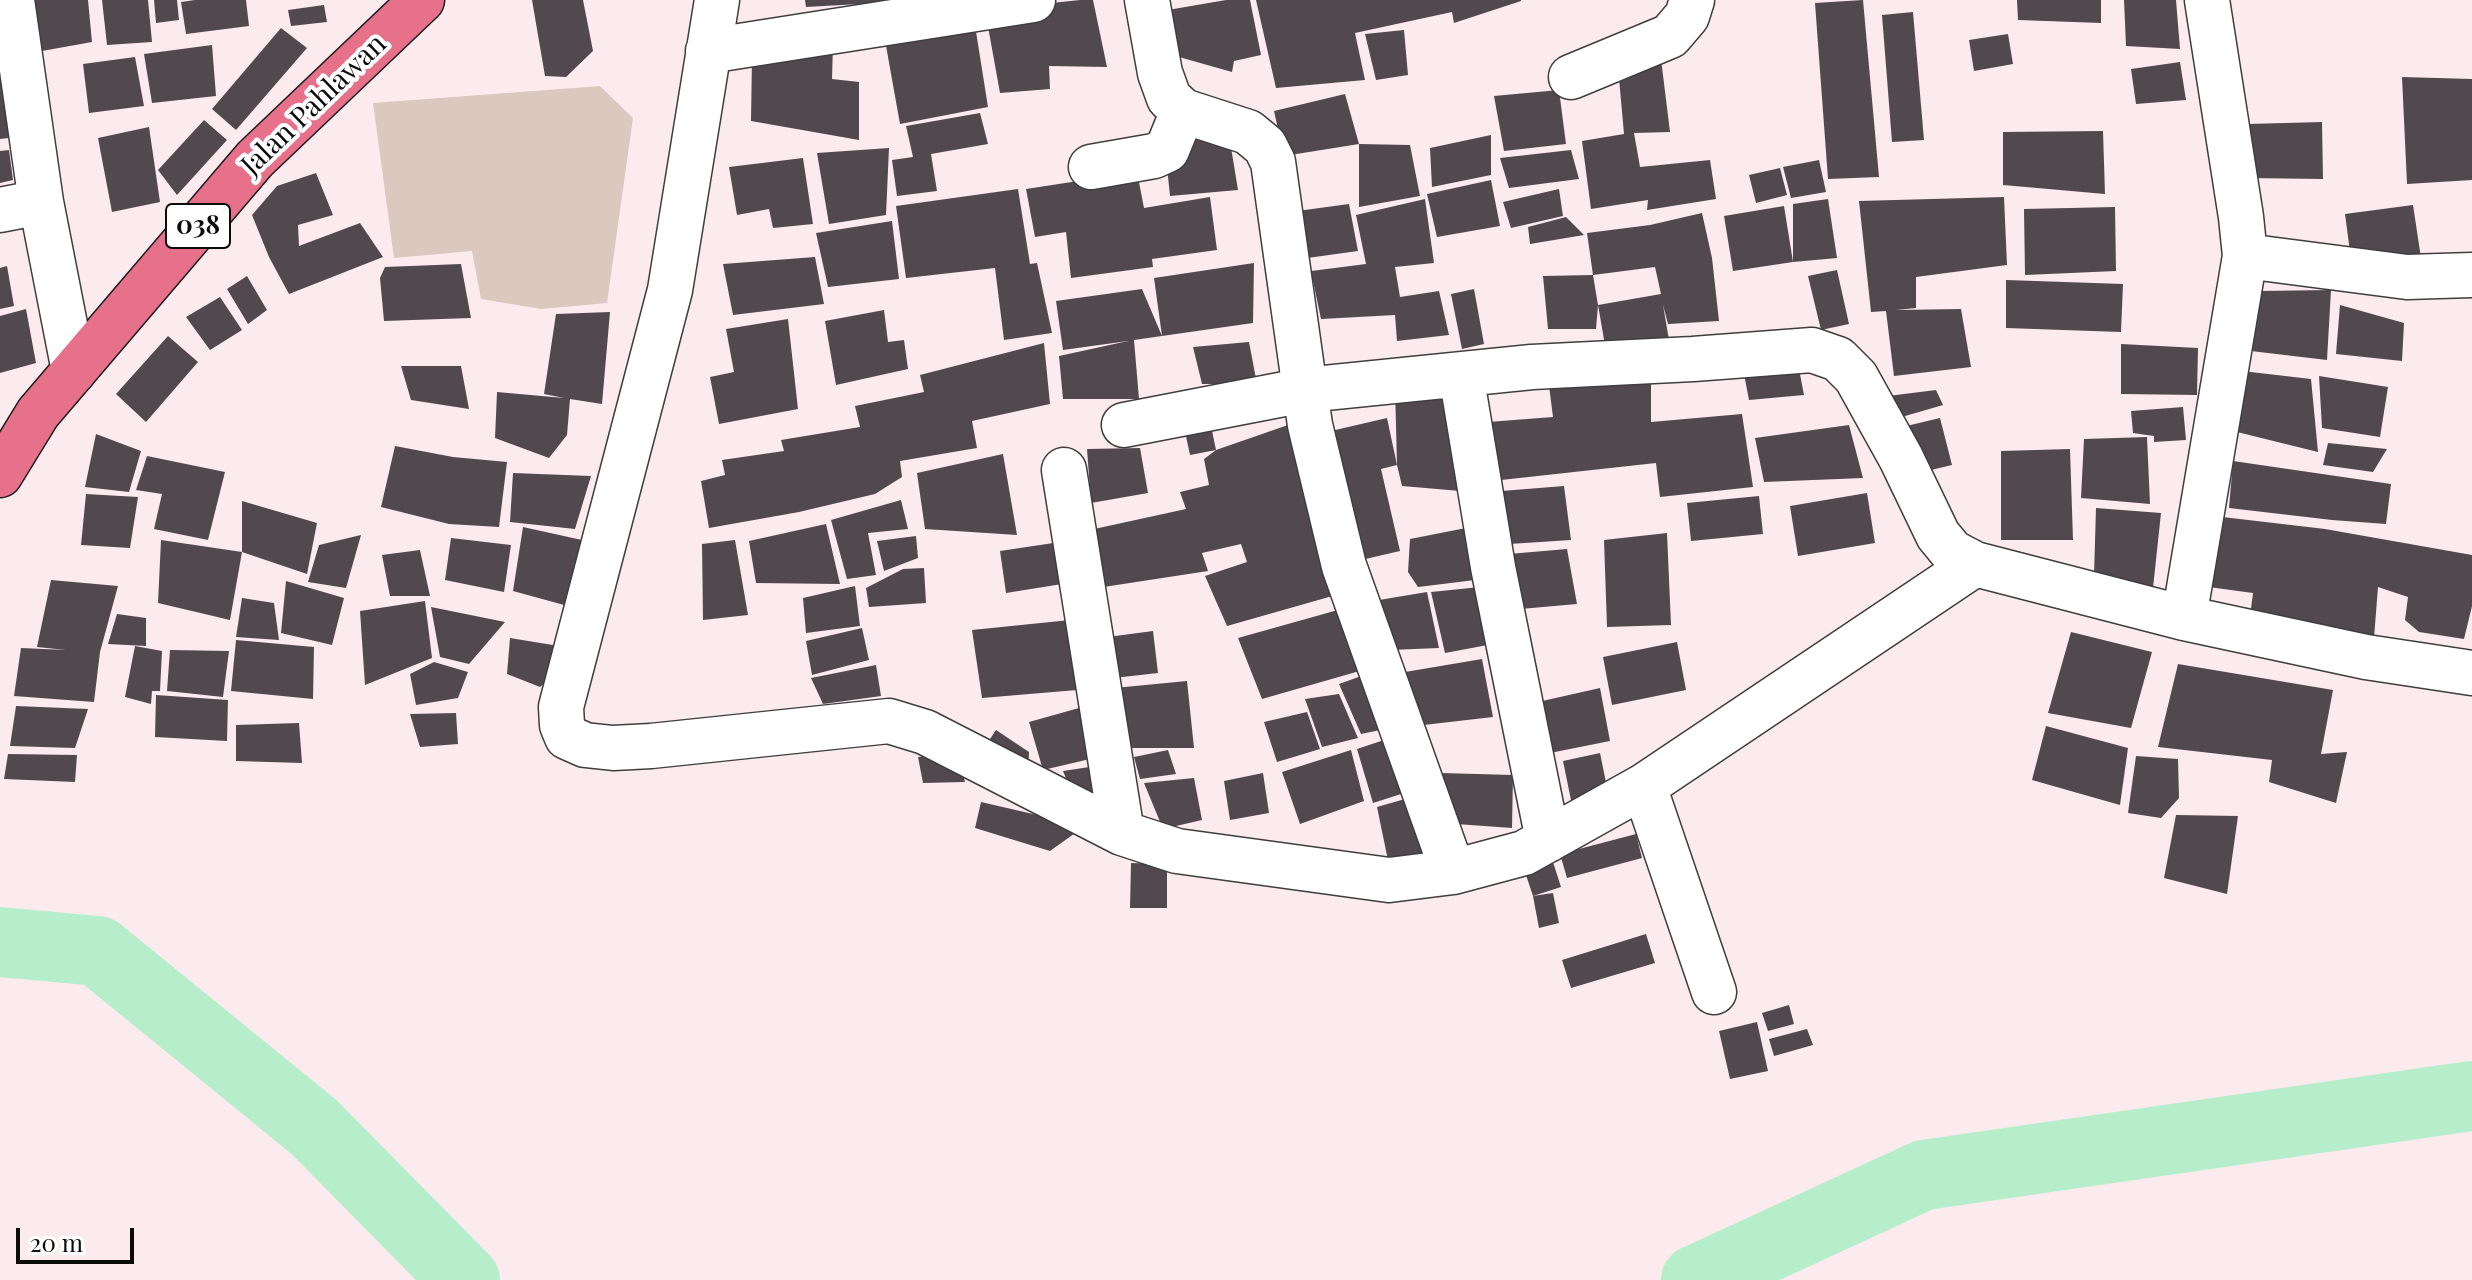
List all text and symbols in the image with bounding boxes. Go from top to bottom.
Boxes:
street label: Jalan Pahlawan [235,27,393,183]
road number: 038 [166,204,230,248]
scale bar [20,1212,138,1262]
text: 20 m [30,1226,83,1258]

